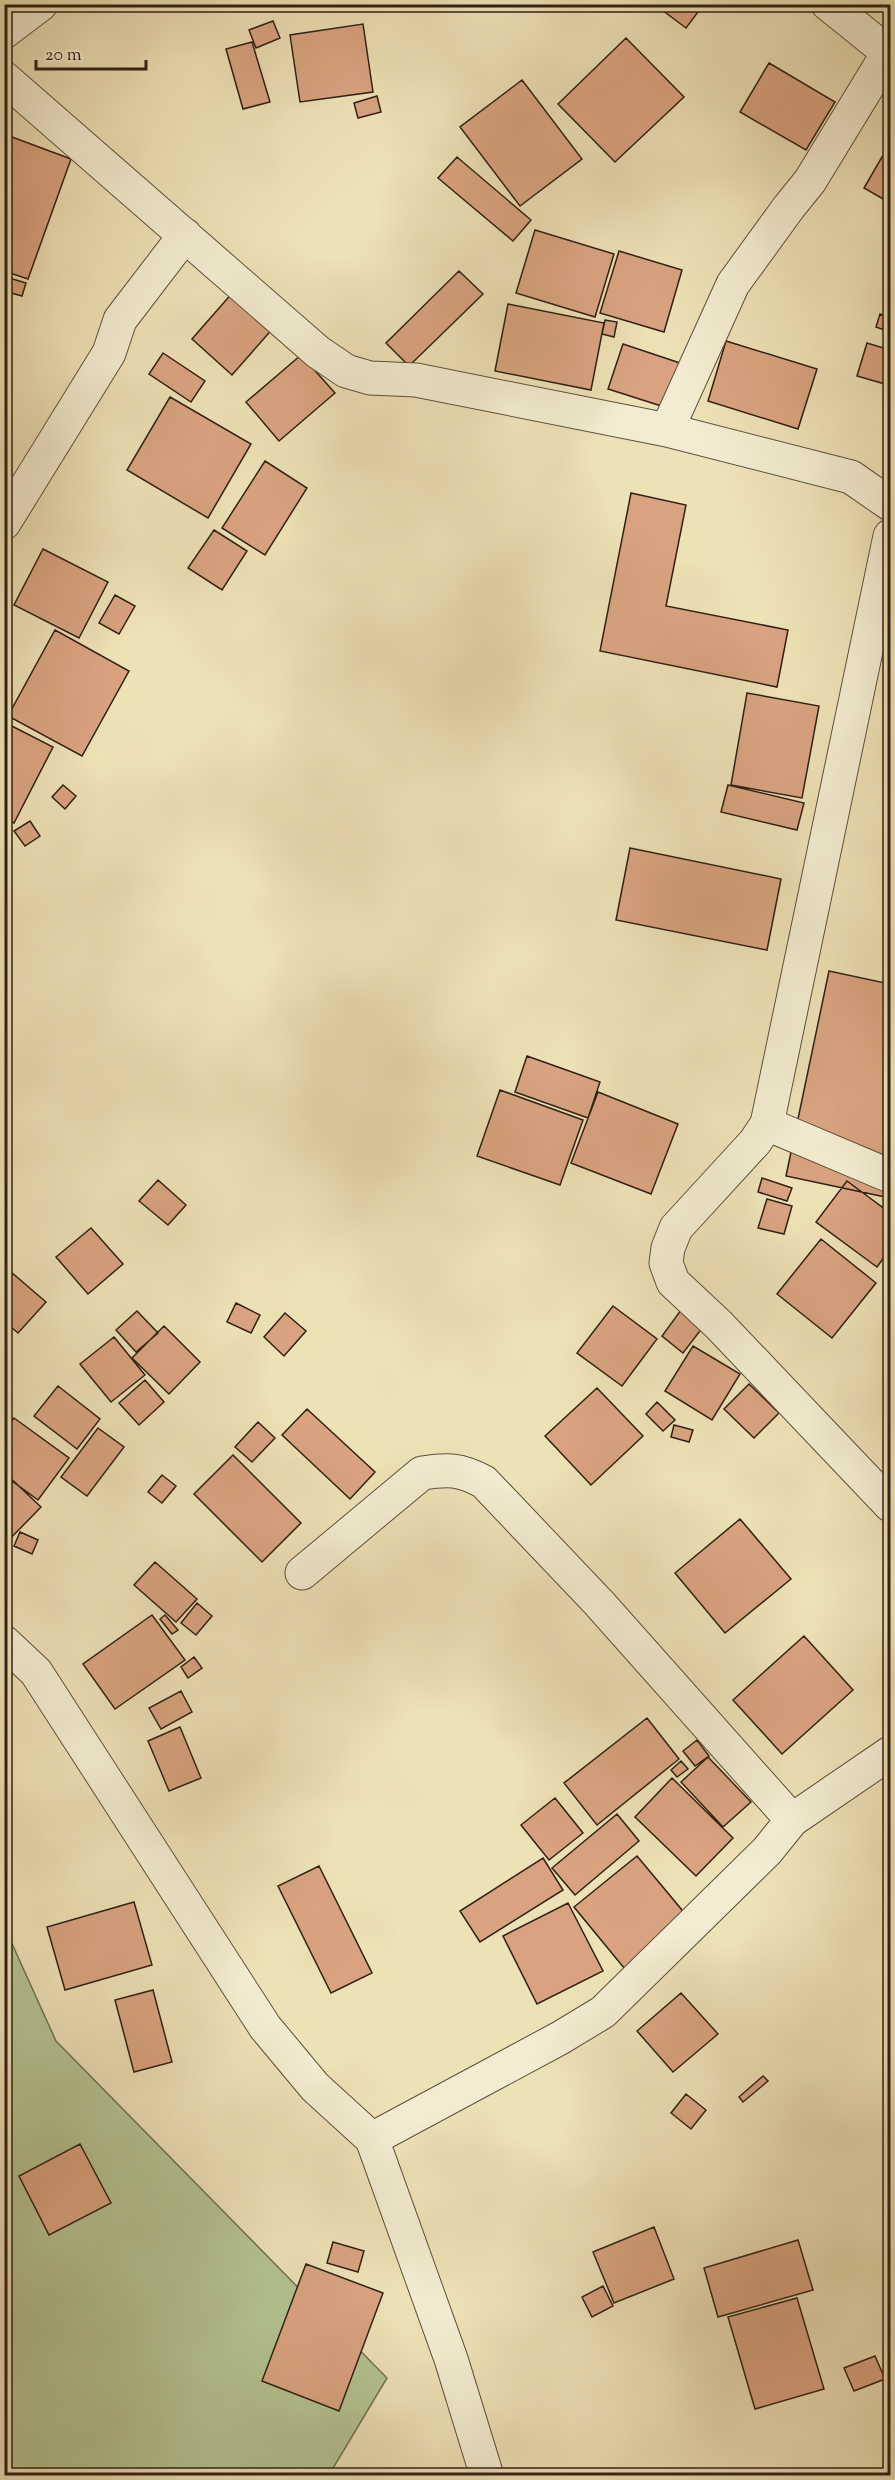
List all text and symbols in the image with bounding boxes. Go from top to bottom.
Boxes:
scale bar [36,33,146,71]
text: 20 m [45,43,82,69]

